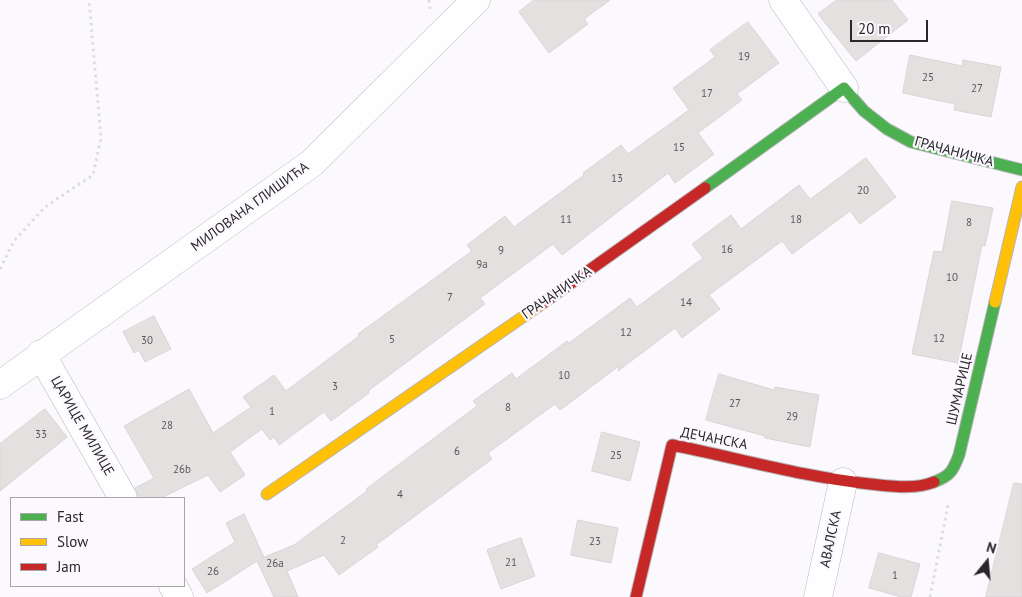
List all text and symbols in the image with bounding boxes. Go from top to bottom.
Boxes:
scale bar [852,10,930,42]
text: 20 m [858,19,891,38]
house number: 19 [738,50,750,64]
house number: 25 [922,71,934,85]
house number: 27 [971,82,983,96]
house number: 17 [701,87,713,101]
street label: ГРАЧАНИЧКА [913,133,995,171]
house number: 15 [673,141,685,155]
street label: МИЛОВАНА ГЛИШИЋА [188,159,312,255]
house number: 13 [611,172,623,186]
house number: 20 [857,184,869,198]
house number: 11 [560,213,572,227]
house number: 18 [790,213,802,227]
house number: 8 [966,216,972,230]
house number: 16 [721,243,733,257]
house number: 9 [498,244,504,258]
house number: 9a [476,258,488,272]
street label: ГРАЧАНИЧКА [519,263,595,323]
house number: 10 [946,271,958,285]
house number: 7 [447,291,453,305]
house number: 14 [680,296,692,310]
house number: 12 [620,326,632,340]
house number: 12 [933,332,945,346]
house number: 5 [389,333,395,347]
house number: 30 [141,334,153,348]
street label: ШУМАРИЦЕ [944,351,976,427]
house number: 10 [558,369,570,383]
street label: ЦАРИЦЕ МИЛИЦЕ [47,373,117,479]
house number: 3 [332,380,338,394]
house number: 27 [729,397,741,411]
house number: 8 [505,401,511,415]
house number: 1 [269,405,275,419]
house number: 29 [786,410,798,424]
house number: 28 [161,419,173,433]
street label: ДЕЧАНСКА [679,424,749,454]
house number: 33 [35,428,47,442]
house number: 6 [454,445,460,459]
house number: 25 [610,449,622,463]
house number: 26b [173,463,191,477]
house number: 4 [397,488,403,502]
legend [10,497,185,587]
text: Fast [57,507,84,526]
street label: АВАЛСКА [817,509,845,569]
text: Slow [57,532,88,551]
house number: 2 [340,534,346,548]
house number: 23 [589,535,601,549]
north arrow [962,537,1012,587]
text: N [984,538,998,558]
house number: 21 [505,556,517,570]
text: Jam [57,557,81,576]
house number: 26a [266,557,284,571]
house number: 26 [207,565,219,579]
house number: 1 [892,569,898,583]

